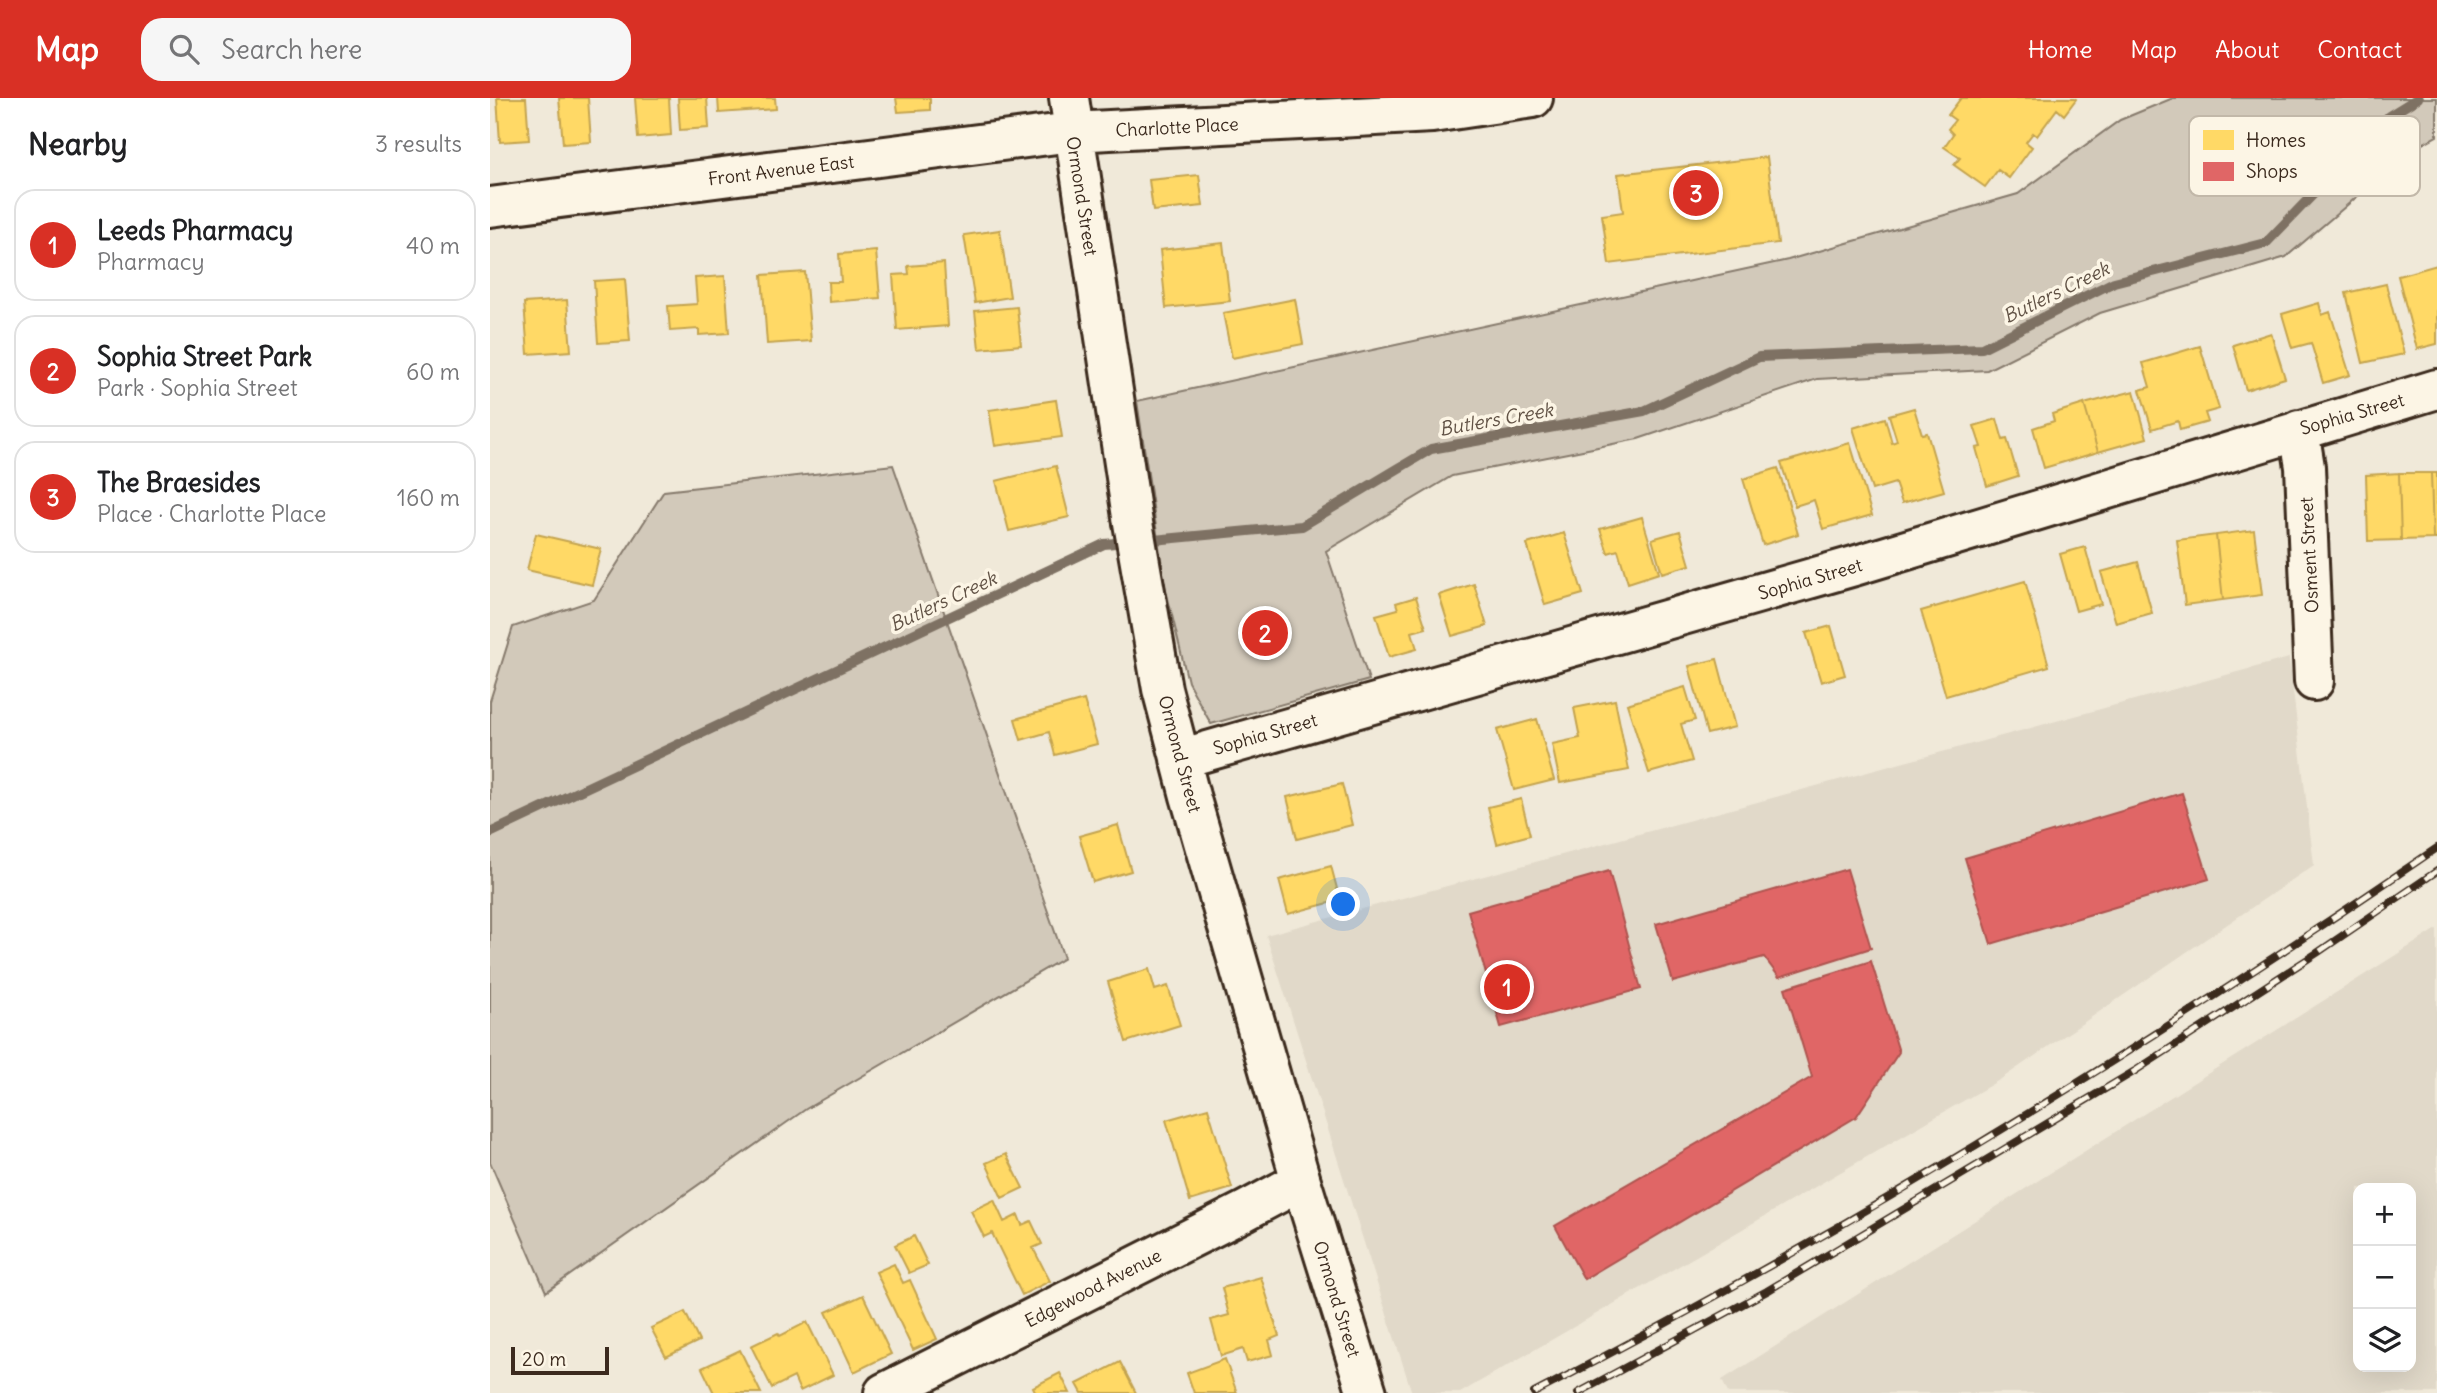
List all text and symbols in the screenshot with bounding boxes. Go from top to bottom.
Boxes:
search box [141,18,631,81]
text: Map [35,28,99,70]
icon: search [165,30,203,68]
text: Search here [221,33,362,66]
text: Home [2028,34,2092,64]
text: Map [2130,34,2177,64]
text: About [2215,34,2279,64]
text: Contact [2317,34,2402,64]
street label: Charlotte Place [1115,112,1239,142]
legend [2189,116,2420,196]
text: Nearby [28,125,128,163]
text: Homes [2246,128,2306,152]
text: 3 results [375,129,462,158]
street label: Ormond Street [1061,135,1103,257]
street label: Front Avenue East [707,150,855,190]
text: Shops [2246,159,2298,183]
pin: 3 [1673,167,1719,219]
text: Leeds Pharmacy [97,214,293,247]
text: 1 [48,231,58,260]
text: 40 m [406,231,460,260]
text: Pharmacy [97,247,205,276]
water label: Butlers Creek [1999,255,2114,328]
text: Sophia Street Park [97,340,312,373]
text: 2 [47,357,59,386]
text: 60 m [406,357,460,386]
text: Park · Sophia Street [97,373,298,402]
street label: Sophia Street [2297,388,2407,440]
water label: Butlers Creek [1437,397,1556,441]
text: The Braesides [97,466,261,499]
text: 3 [46,483,60,512]
text: 160 m [397,483,460,512]
street label: Osment Street [2294,496,2324,614]
text: Place · Charlotte Place [97,499,326,528]
street label: Sophia Street [1755,553,1865,605]
water label: Butlers Creek [886,565,1001,636]
pin: 2 [1242,607,1288,659]
street label: Ormond Street [1153,693,1207,815]
street label: Sophia Street [1210,708,1320,760]
your location [1326,887,1360,921]
pin: 1 [1484,961,1530,1013]
map controls [2353,1183,2416,1372]
button: + [2353,1183,2416,1246]
street label: Ormond Street [1308,1238,1366,1360]
street label: Edgewood Avenue [1021,1244,1165,1332]
button: − [2353,1246,2416,1309]
button: layers [2353,1309,2416,1372]
scale bar [511,1344,609,1376]
text: 20 m [522,1347,566,1371]

